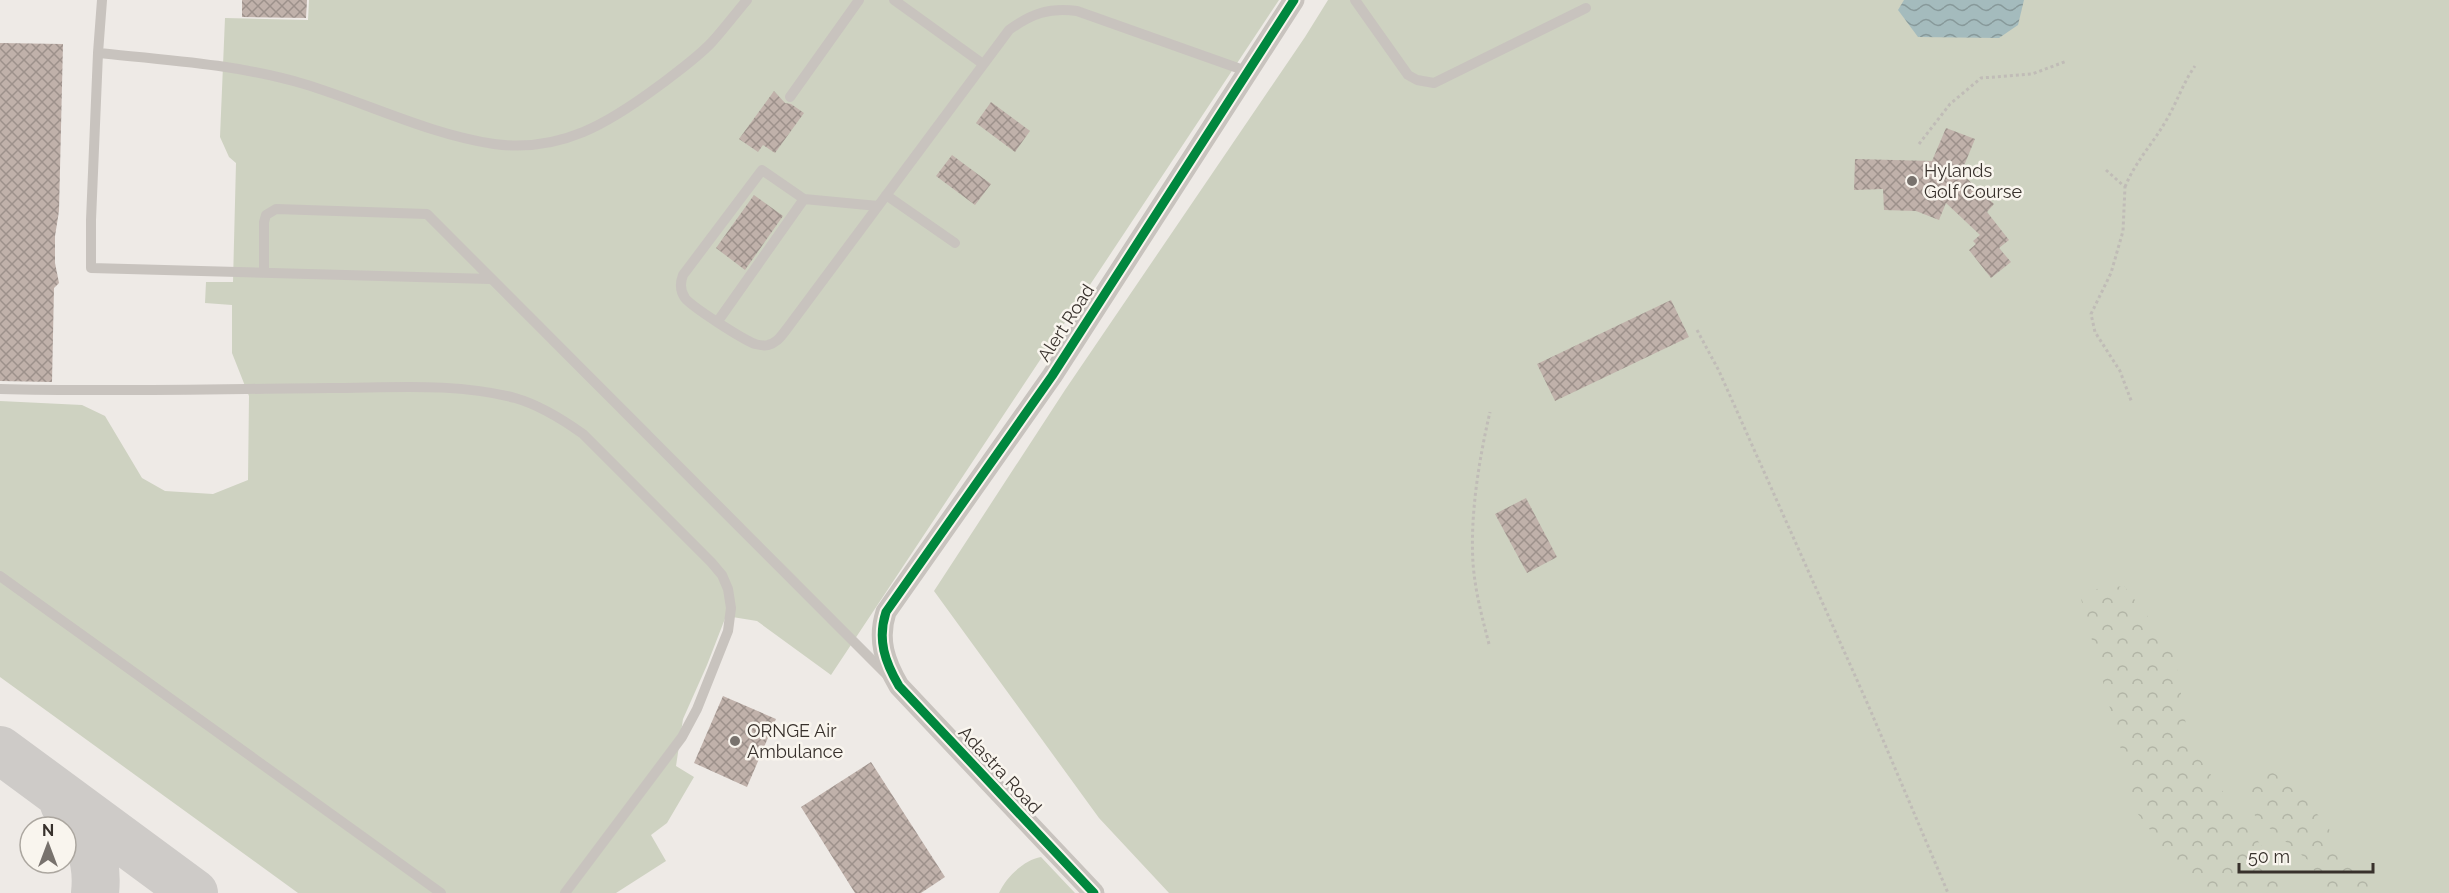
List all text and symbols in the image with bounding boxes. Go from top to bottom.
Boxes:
place label: Hylands Golf Course [1924,160,2022,202]
marker: Hylands Golf Course [1905,174,1919,188]
street label: Alert Road [1033,280,1098,365]
place label: ORNGE Air Ambulance [747,720,843,762]
street label: Adastra Road [955,722,1046,818]
marker: ORNGE Air Ambulance [728,734,742,748]
north arrow [18,815,78,875]
text: N [42,821,54,840]
scale bar [2239,836,2372,874]
text: 50 m [2248,846,2290,867]

